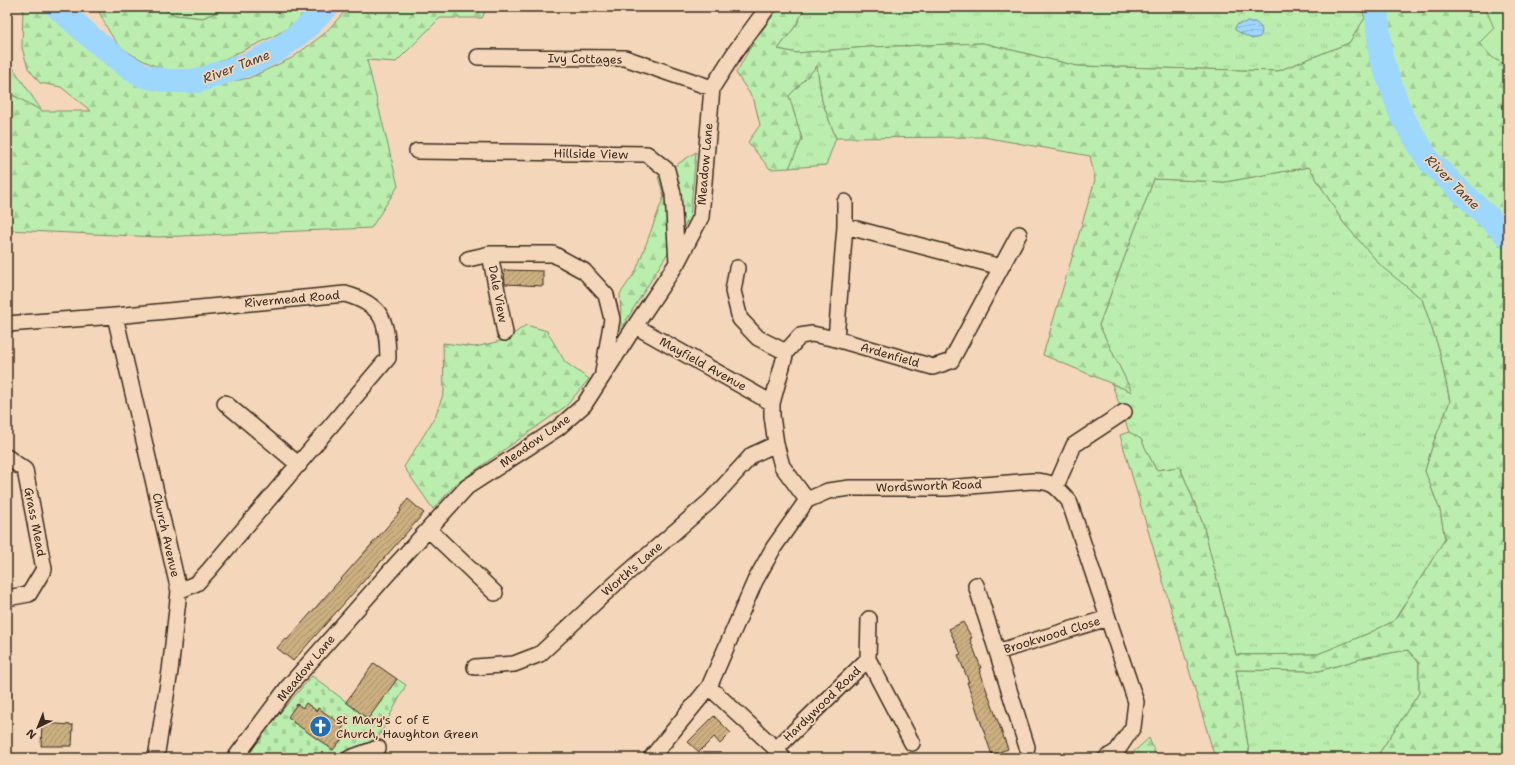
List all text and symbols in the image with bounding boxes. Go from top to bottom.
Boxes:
water label: River Tame [200,46,272,87]
street label: Ivy Cottages [547,50,623,68]
street label: Meadow Lane [693,122,717,206]
street label: Hillside View [553,145,629,163]
water label: River Tame [1422,151,1484,213]
street label: Dale View [485,264,511,324]
street label: Rivermead Road [244,287,341,311]
street label: Mayfield Avenue [656,333,750,395]
street label: Ardenfield [859,339,922,371]
street label: Meadow Lane [497,411,574,471]
street label: Wordsworth Road [876,476,983,496]
street label: Grass Mead [20,486,50,558]
street label: Church Avenue [149,491,184,579]
street label: Worth's Lane [598,538,666,600]
street label: Brookwood Close [1002,613,1102,657]
street label: Meadow Lane [273,631,339,705]
street label: Hardywood Road [780,663,865,745]
north arrow [18,707,58,747]
place label: St Mary's C of E Church, Haughton Green [336,712,478,742]
church icon: St Mary's C of E Church, Haughton Green [308,714,334,740]
text: N [23,725,40,742]

